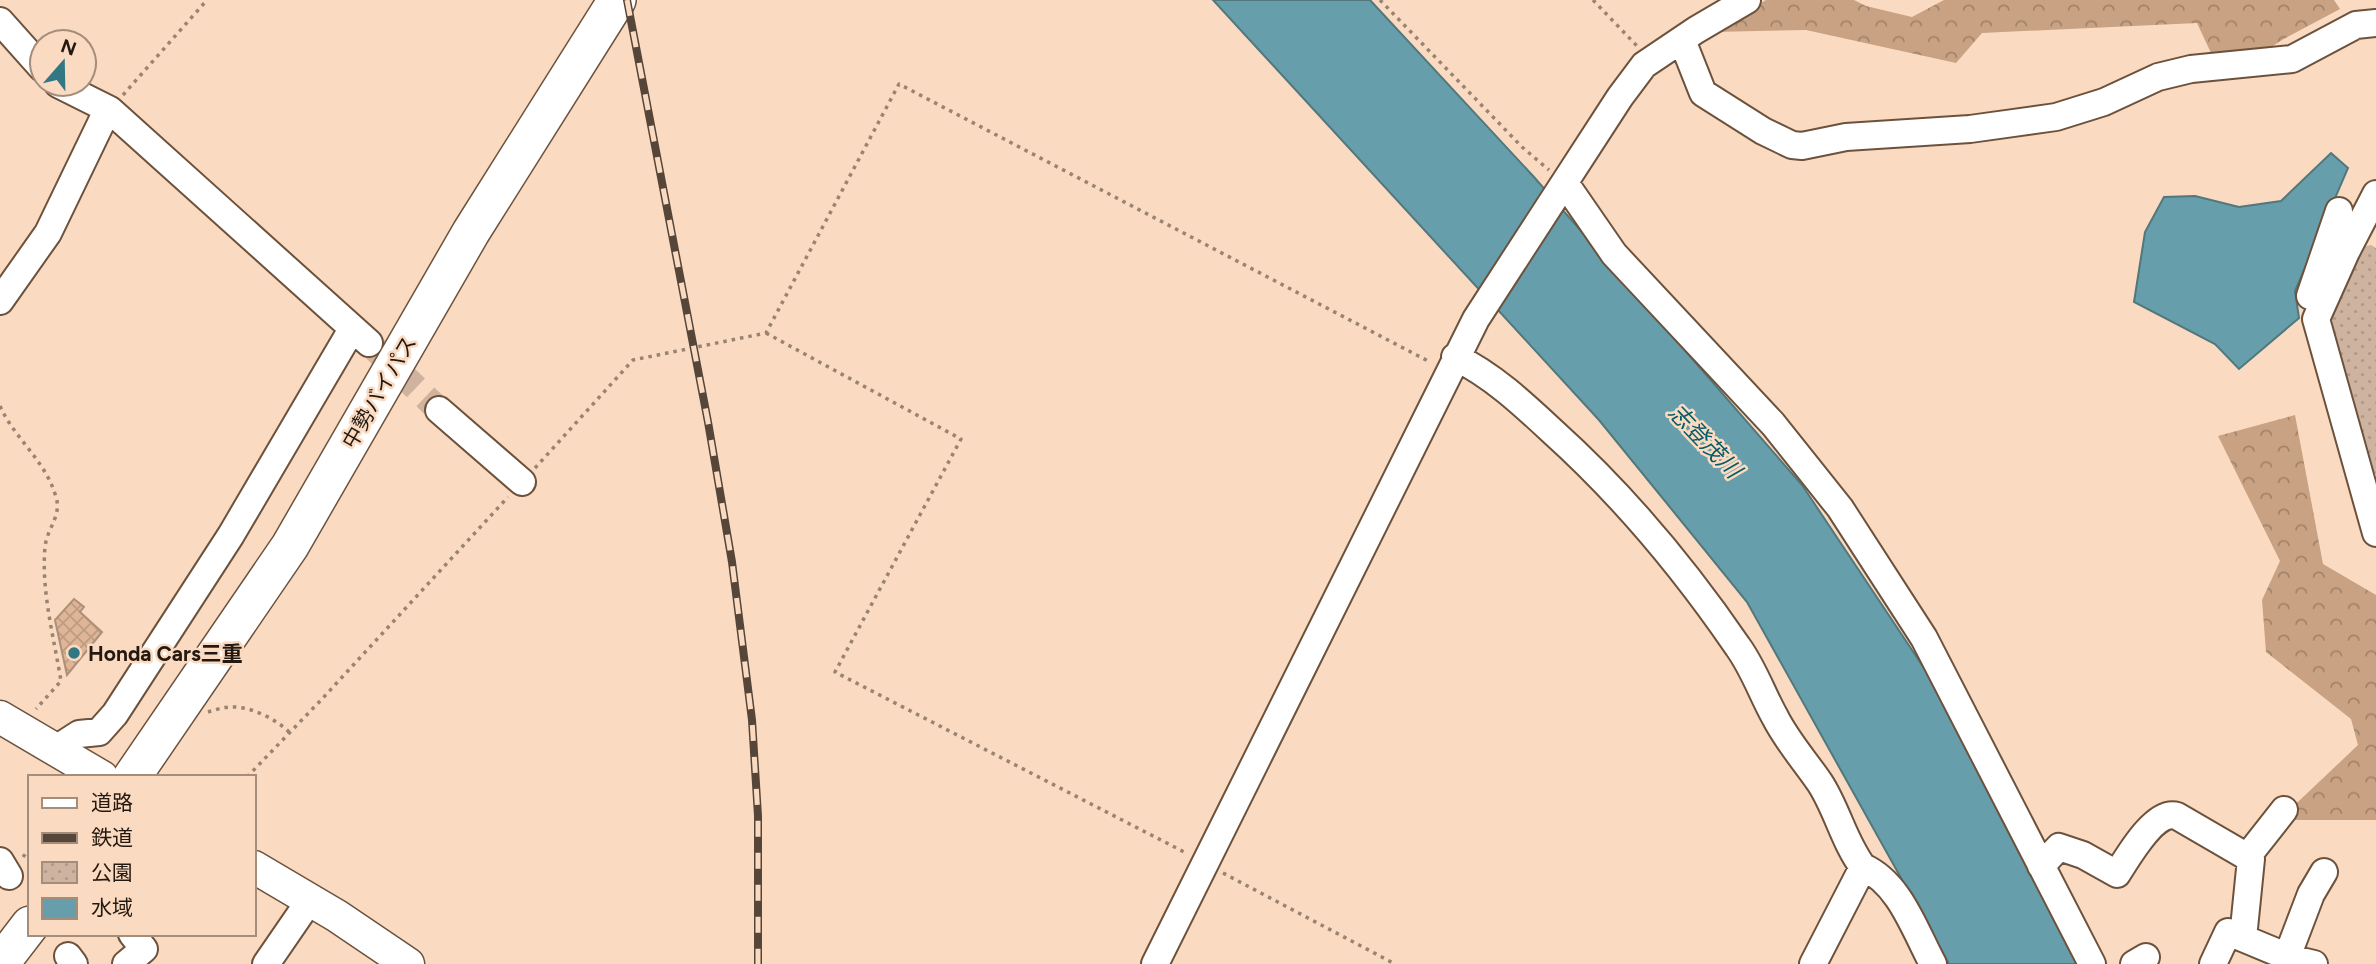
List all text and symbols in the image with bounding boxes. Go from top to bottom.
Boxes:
north arrow [28,28,98,98]
text: N [58,34,79,61]
street label: 中勢バイパス [337,331,421,453]
water label: 志登茂川 [1663,398,1749,486]
place label: Honda Cars三重 [88,641,243,666]
marker: Honda Cars三重 [66,645,82,661]
legend [28,775,256,936]
text: 道路 [91,790,133,815]
text: 鉄道 [91,825,133,850]
text: 公園 [91,860,133,885]
text: 水域 [91,895,133,920]

